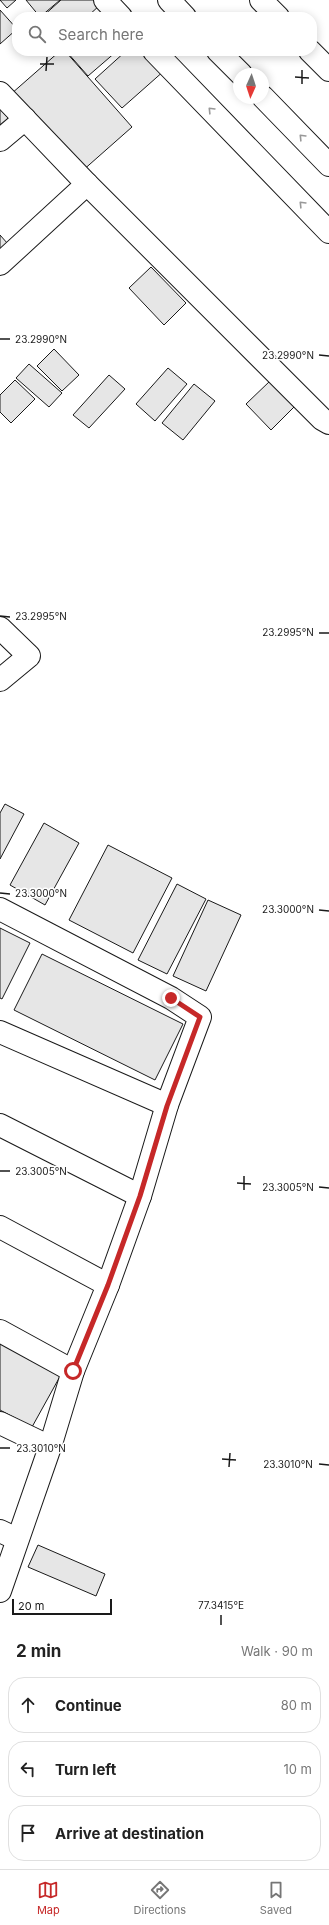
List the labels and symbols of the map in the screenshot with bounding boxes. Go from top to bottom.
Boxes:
north arrow [233,68,269,104]
one-way arrow [209,107,216,115]
one-way arrow [299,134,307,142]
one-way arrow [299,201,307,209]
text: 23.2990°N [15,333,67,345]
text: 23.2990°N [262,349,314,361]
text: 23.2995°N [15,610,67,622]
text: 23.2995°N [262,626,314,638]
text: 23.3000°N [15,887,67,899]
text: 23.3000°N [262,903,314,915]
route end [162,989,180,1007]
text: 23.3005°N [15,1165,67,1177]
text: 23.3005°N [262,1181,314,1193]
route start [64,1362,82,1380]
text: 23.3010°N [16,1442,66,1454]
text: 23.3010°N [263,1458,313,1470]
scale bar [12,1597,112,1616]
text: 77.3415°E [198,1599,244,1611]

